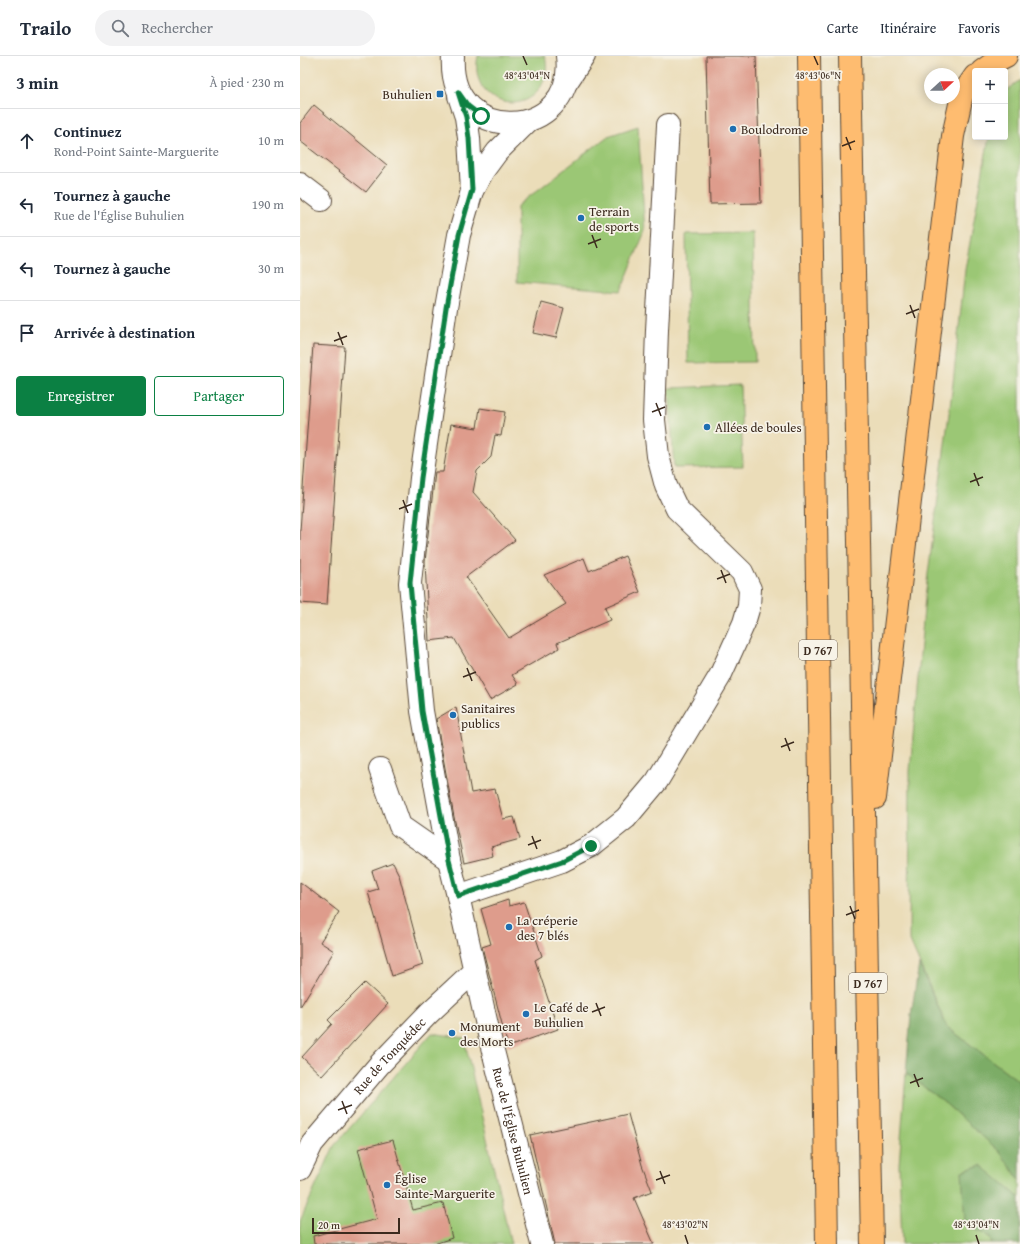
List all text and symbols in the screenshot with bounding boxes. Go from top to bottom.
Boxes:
search box [95,10,375,46]
text: Trailo [20,14,71,42]
icon: search [109,17,131,39]
text: Rechercher [141,17,213,38]
text: Carte [827,18,858,38]
text: Itinéraire [880,18,936,38]
text: Favoris [958,18,1000,38]
text: 48°43'04"N [504,68,550,83]
text: 48°43'06"N [795,68,841,83]
north arrow [924,68,960,104]
map controls [972,68,1008,140]
button: + [972,68,1008,104]
text: 3 min [16,70,58,95]
text: À pied · 230 m [209,73,284,92]
place label: Buhulien [383,85,433,104]
marker: Buhulien [435,89,445,99]
button: − [972,104,1008,140]
route start [472,107,490,125]
place label: Boulodrome [741,120,808,139]
text: Continuez [54,121,122,142]
marker: Boulodrome [728,124,738,134]
icon: ahead [16,130,38,152]
text: 10 m [258,131,284,150]
text: Rond-Point Sainte-Marguerite [54,142,219,161]
text: Tournez à gauche [54,185,171,206]
icon: left [16,194,38,216]
text: 190 m [252,195,284,214]
place label: Terrain de sports [589,202,639,236]
text: Rue de l'Église Buhulien [54,206,184,225]
marker: Terrain de sports [576,213,586,223]
icon: left [16,258,38,280]
text: Tournez à gauche [54,258,171,279]
text: 30 m [258,259,284,278]
icon: arrive [16,322,38,344]
text: Arrivée à destination [54,322,195,343]
button: Enregistrer [16,376,146,416]
button: Partager [154,376,284,416]
place label: Allées de boules [715,418,802,437]
marker: Allées de boules [702,422,712,432]
road number: D 767 [799,640,837,660]
place label: Sanitaires publics [461,699,515,733]
marker: Sanitaires publics [448,710,458,720]
route end [582,837,600,855]
place label: La créperie des 7 blés [517,911,578,945]
marker: La créperie des 7 blés [504,922,514,932]
road number: D 767 [849,973,887,993]
place label: Le Café de Buhulien [534,998,589,1032]
marker: Le Café de Buhulien [521,1009,531,1019]
street label: Rue de Tonquédec [349,1013,430,1098]
place label: Monument des Morts [460,1017,521,1051]
marker: Monument des Morts [447,1028,457,1038]
street label: Rue de l'Église Buhulien [488,1065,539,1197]
place label: Église Sainte-Marguerite [395,1169,495,1203]
marker: Église Sainte-Marguerite [382,1180,392,1190]
scale bar [312,1216,400,1235]
text: 20 m [318,1217,340,1233]
text: 48°43'02"N [662,1217,708,1232]
text: 48°43'04"N [953,1217,999,1232]

